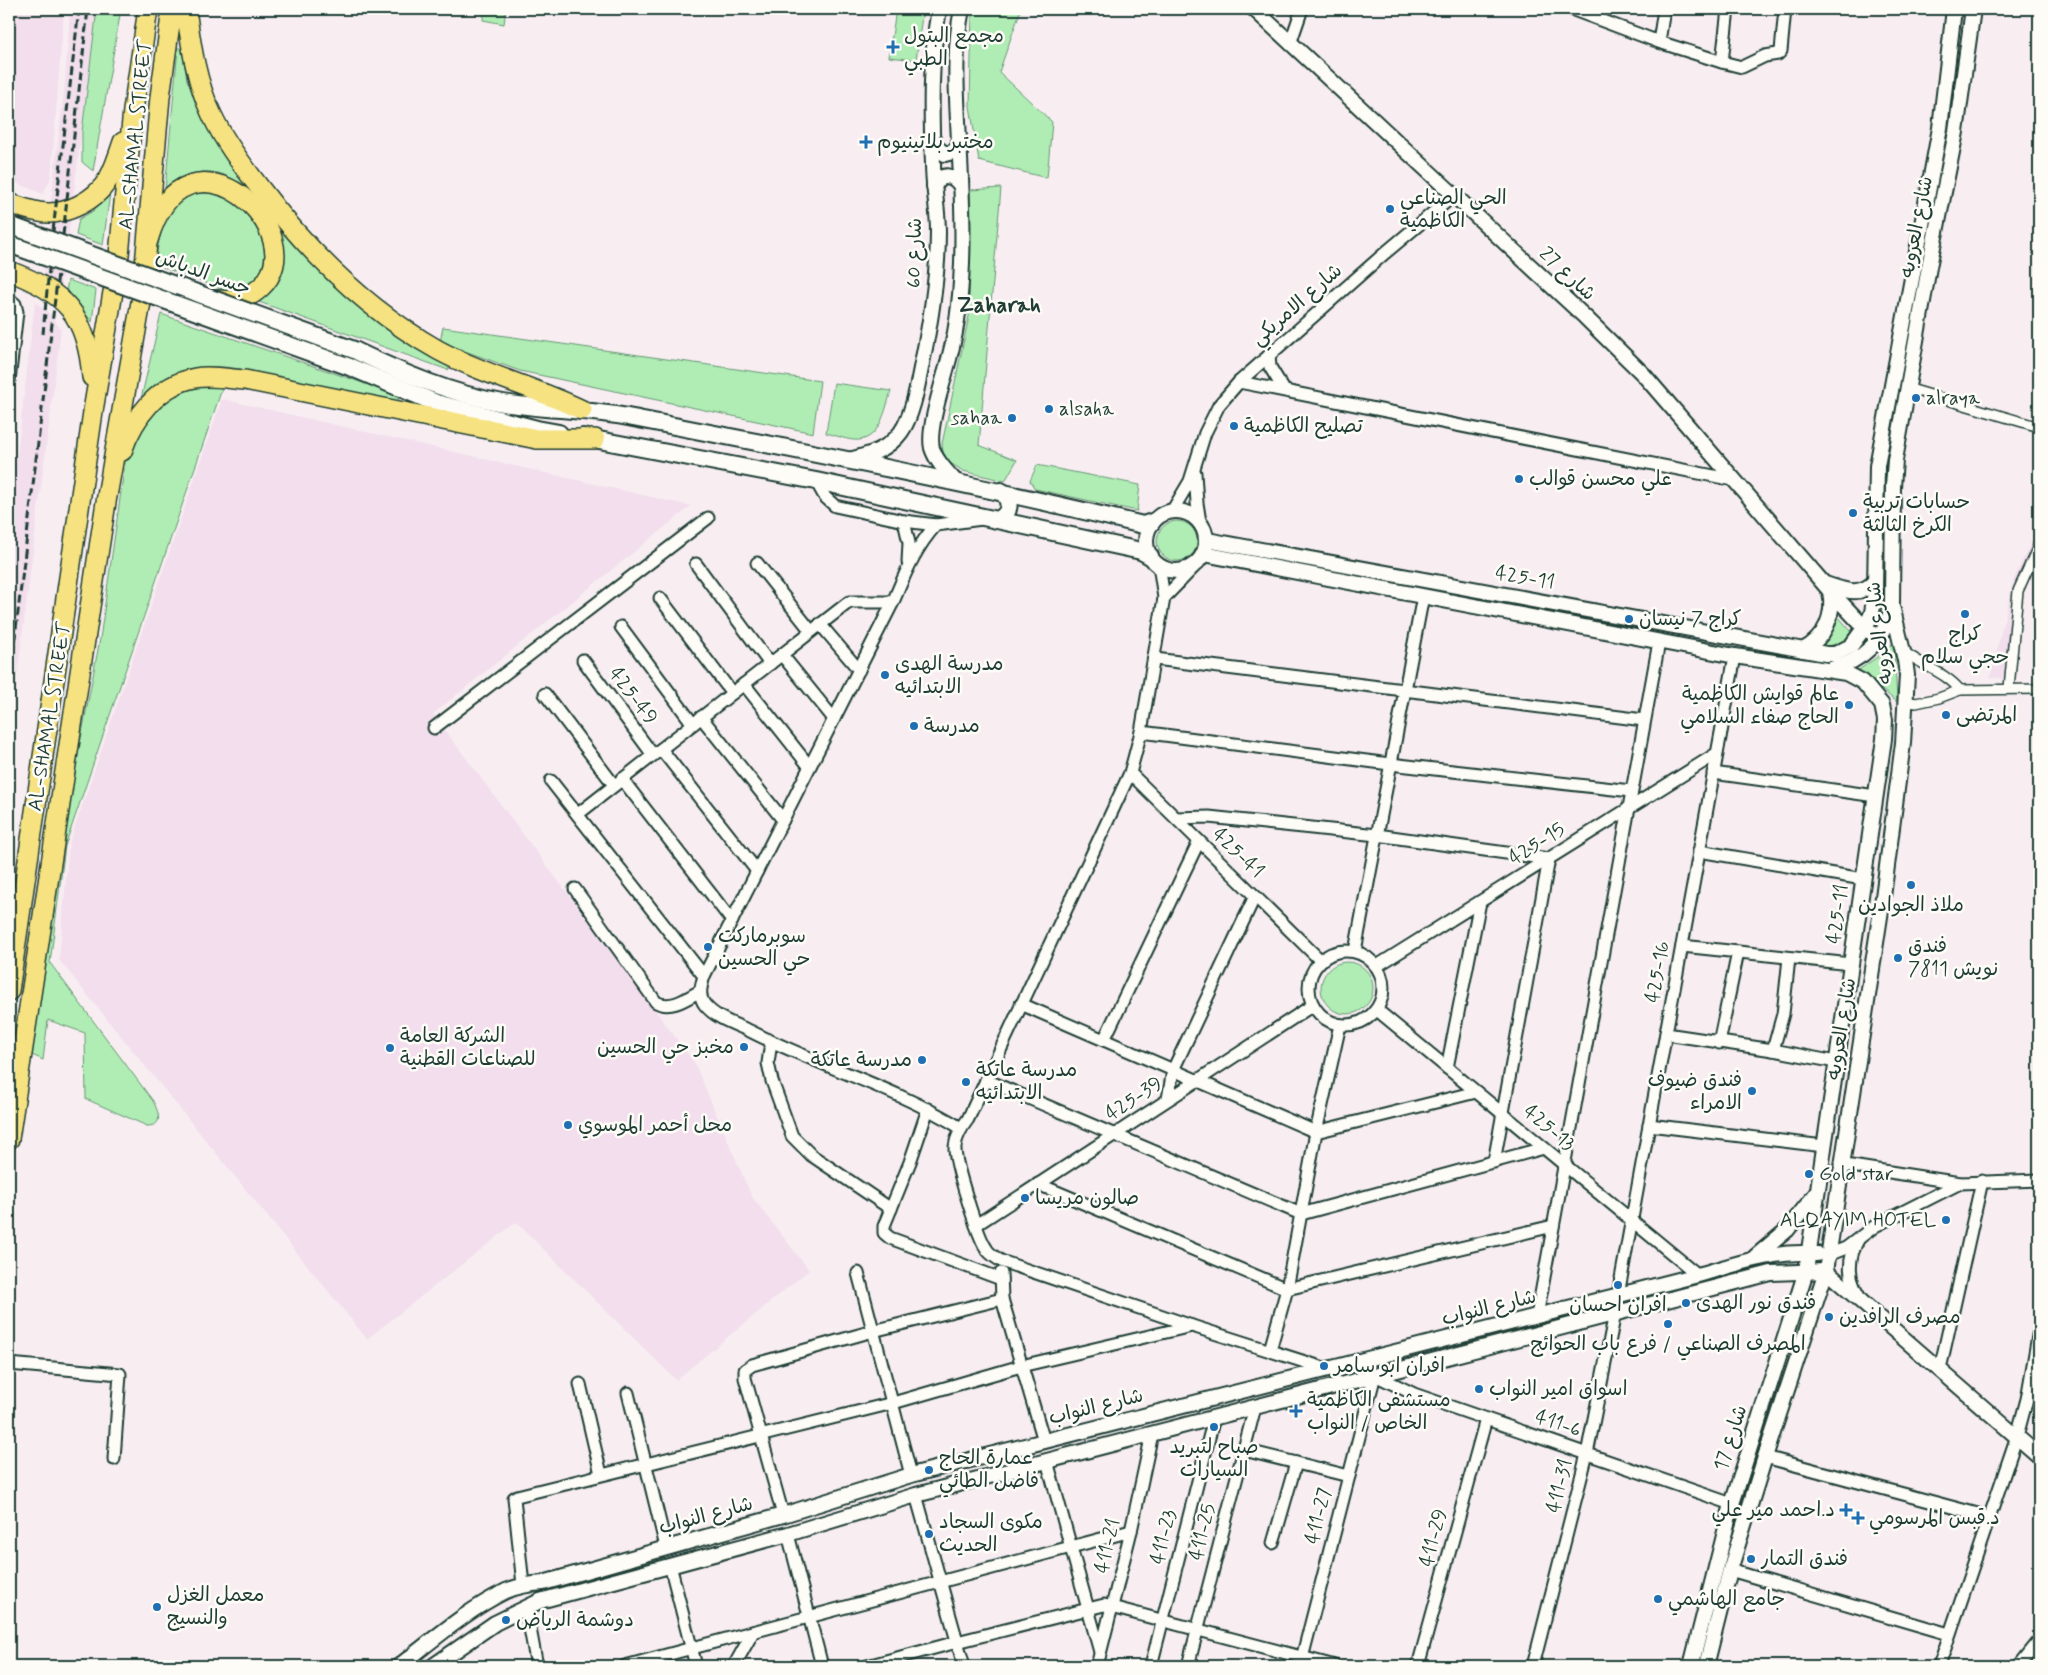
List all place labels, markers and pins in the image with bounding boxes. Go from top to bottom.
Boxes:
place label: مجمع البتول الطبي [904,23,1004,76]
marker: مجمع البتول الطبي [886,40,900,54]
place label: مختبر بلاتينيوم [877,129,994,156]
marker: مختبر بلاتينيوم [859,135,873,149]
place label: الحي الصناعي الكاظمية [1400,185,1507,235]
marker: الحي الصناعي الكاظمية [1384,203,1396,215]
place label: alraya [1926,385,1981,412]
marker: alraya [1910,392,1922,404]
place label: alsaha [1059,396,1115,423]
marker: alsaha [1043,403,1055,415]
place label: sahaa [951,405,1003,432]
marker: sahaa [1006,412,1018,424]
place label: تصليح الكاظمية [1244,413,1363,440]
marker: تصليح الكاظمية [1228,420,1240,432]
place label: علي محسن قوالب [1529,466,1672,496]
marker: علي محسن قوالب [1513,473,1525,485]
place label: حسابات تربية الكرخ الثالثة [1863,489,1970,539]
marker: حسابات تربية الكرخ الثالثة [1847,507,1859,519]
place label: كراج 7 نيسان [1639,606,1742,633]
marker: كراج حجي سلام [1959,608,1971,620]
marker: كراج 7 نيسان [1623,613,1635,625]
place label: كراج حجي سلام [1921,621,2009,674]
place label: مدرسة الهدى الابتدائيه [895,651,1003,701]
marker: مدرسة الهدى الابتدائيه [879,669,891,681]
place label: عالم قوايش الكاظمية الحاج صفاء السلامي [1680,681,1839,734]
marker: عالم قوايش الكاظمية الحاج صفاء السلامي [1843,699,1855,711]
place label: المرتضى [1956,702,2017,729]
marker: المرتضى [1940,709,1952,721]
place label: مدرسة [924,713,980,740]
marker: مدرسة [908,720,920,732]
marker: ملاذ الجوادين [1905,879,1917,891]
place label: ملاذ الجوادين [1858,892,1964,919]
place label: سوبرماركت حي الحسين [718,923,810,976]
place label: فندق نويش 7811 [1908,933,1998,983]
marker: سوبرماركت حي الحسين [702,941,714,953]
marker: فندق نويش 7811 [1892,952,1904,964]
place label: الشركة العامة للصناعات القطنية [400,1023,535,1073]
place label: مخبز حي الحسين [597,1034,734,1064]
marker: مخبز حي الحسين [738,1041,750,1053]
marker: الشركة العامة للصناعات القطنية [384,1042,396,1054]
place label: مدرسة عاتكة [811,1047,912,1074]
marker: مدرسة عاتكة [916,1054,928,1066]
place label: مدرسة عاتكة الابتدائيه [976,1057,1077,1107]
place label: فندق ضيوف الامراء [1648,1067,1742,1117]
marker: مدرسة عاتكة الابتدائيه [960,1076,972,1088]
marker: فندق ضيوف الامراء [1746,1085,1758,1097]
place label: محل أحمر الموسوي [578,1112,732,1139]
marker: محل أحمر الموسوي [562,1119,574,1131]
place label: Gold star [1819,1161,1894,1188]
marker: Gold star [1803,1168,1815,1180]
place label: صالون مريسا [1035,1185,1139,1212]
marker: صالون مريسا [1019,1192,1031,1204]
place label: ALQAYIM HOTEL [1780,1207,1937,1234]
marker: ALQAYIM HOTEL [1940,1214,1952,1226]
marker: افران احسان [1612,1279,1624,1291]
place label: فندق نور الهدى [1696,1290,1816,1317]
place label: افران احسان [1569,1292,1667,1319]
marker: فندق نور الهدى [1680,1297,1692,1309]
place label: مصرف الرافدين [1839,1304,1961,1331]
marker: مصرف الرافدين [1823,1311,1835,1323]
marker: المصرف الصناعي / فرع باب الحوائج [1662,1318,1674,1330]
place label: المصرف الصناعي / فرع باب الحوائج [1530,1331,1806,1361]
place label: افران ابو سامر [1332,1353,1445,1380]
marker: افران ابو سامر [1318,1360,1330,1372]
place label: اسواق امير النواب [1489,1376,1627,1403]
marker: اسواق امير النواب [1473,1383,1485,1395]
place label: مستشفى الكاظمية الخاص / النواب [1307,1387,1451,1437]
marker: مستشفى الكاظمية الخاص / النواب [1289,1404,1303,1418]
marker: صباح لتبريد السيارات [1208,1421,1220,1433]
place label: صباح لتبريد السيارات [1170,1434,1259,1484]
place label: عمارة الحاج فاضل الطائي [939,1445,1039,1498]
marker: عمارة الحاج فاضل الطائي [923,1464,935,1476]
place label: د.احمد مير علي [1711,1497,1835,1527]
marker: د.احمد مير علي [1839,1503,1853,1517]
place label: د.قبس المرسومي [1869,1505,2000,1535]
place label: مكوى السجاد الحديث [939,1509,1043,1559]
marker: د.قبس المرسومي [1851,1511,1865,1525]
marker: مكوى السجاد الحديث [923,1528,935,1540]
place label: فندق التمار [1760,1546,1848,1573]
marker: فندق التمار [1745,1553,1757,1565]
place label: معمل الغزل والنسيج [167,1582,264,1632]
place label: جامع الهاشمي [1668,1586,1785,1616]
marker: جامع الهاشمي [1652,1593,1664,1605]
marker: معمل الغزل والنسيج [151,1601,163,1613]
place label: دوشمة الرياض [516,1607,634,1634]
marker: دوشمة الرياض [500,1614,512,1626]

